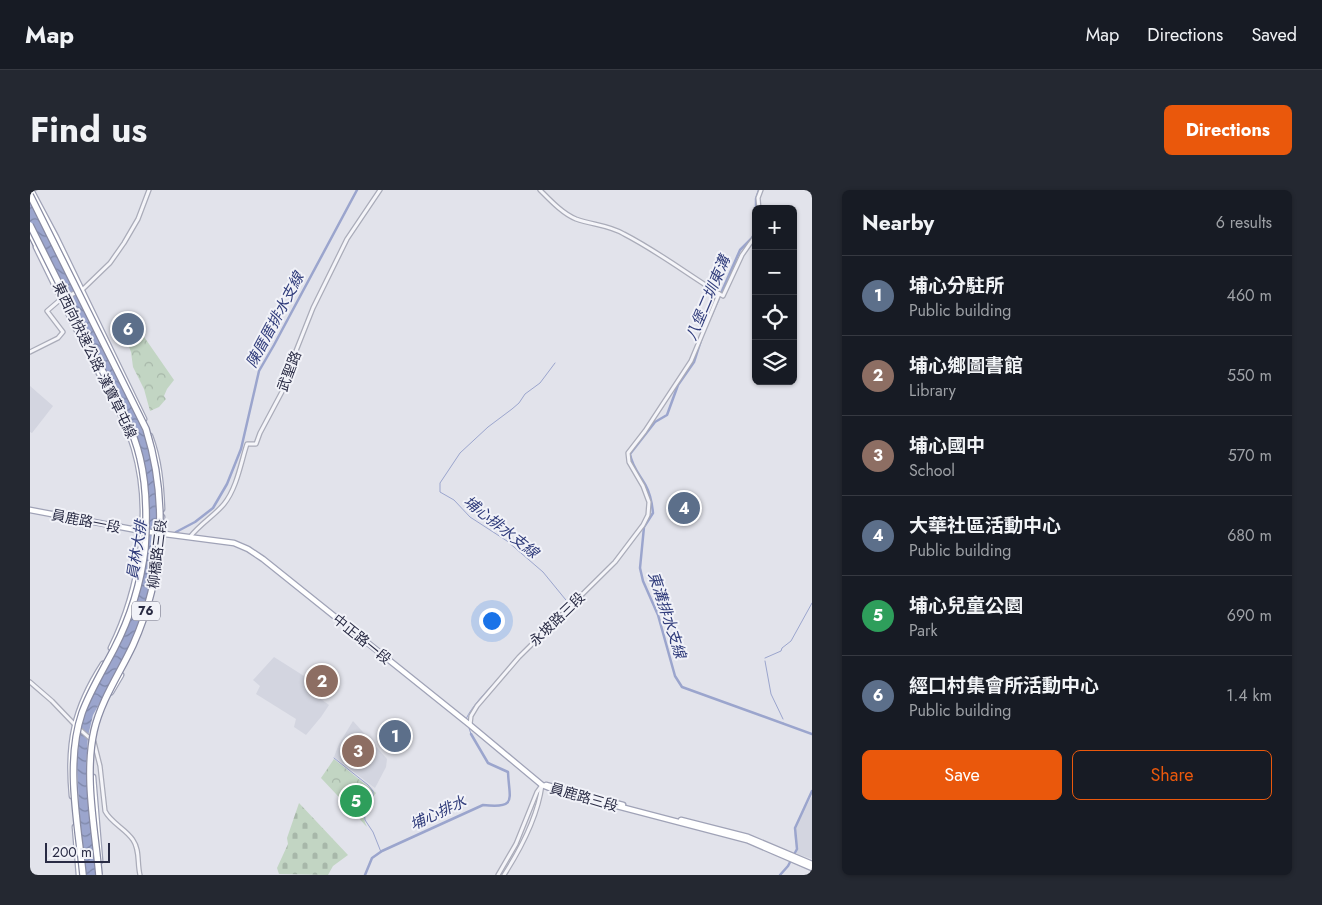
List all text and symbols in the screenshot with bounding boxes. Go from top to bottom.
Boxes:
text: Map [25,17,74,52]
text: Map [1086,22,1119,48]
text: Directions [1147,22,1223,48]
text: Saved [1251,22,1297,48]
text: Find us [30,105,147,155]
button: Directions [1164,105,1292,155]
map controls [752,205,797,385]
button: + [752,205,797,250]
text: Nearby [862,208,934,238]
text: 6 results [1216,211,1272,234]
water label: 八堡二圳東溝 [680,250,736,344]
button: − [752,250,797,295]
water label: 陳厝厝排水支線 [241,267,310,372]
text: 埔心分駐所 [909,272,1004,299]
street label: 東西向快速公路 漢寶草屯線 [48,278,142,442]
text: 1 [874,284,882,307]
text: 460 m [1227,284,1272,307]
button: locate [752,295,797,340]
text: Public building [909,299,1011,322]
pin: 6 [112,310,144,348]
button: layers [752,340,797,385]
street label: 武聖路 [272,348,306,394]
text: 埔心鄉圖書館 [909,352,1023,379]
text: 2 [873,364,883,387]
text: 550 m [1227,364,1272,387]
text: Library [909,379,956,402]
text: 埔心國中 [909,432,985,459]
text: 3 [873,444,883,467]
text: 570 m [1228,444,1272,467]
text: School [909,459,955,482]
pin: 4 [668,489,700,527]
water label: 埔心排水支線 [459,491,545,565]
street label: 員鹿路一段 [50,505,122,537]
text: 大華社區活動中心 [909,512,1061,539]
water label: 員林大排 [121,517,153,581]
street label: 柳橋路三段 [143,518,171,590]
text: 4 [872,524,884,547]
text: 680 m [1227,524,1272,547]
text: Public building [909,539,1011,562]
water label: 東溝排水支線 [643,569,692,663]
street label: 永坡路三段 [525,587,589,651]
text: 埔心兒童公園 [909,592,1023,619]
road number: 76 [132,602,160,621]
text: 5 [873,604,883,627]
text: 690 m [1227,604,1272,627]
your location [479,608,505,634]
street label: 中正路一段 [329,609,395,669]
text: Park [909,619,938,642]
pin: 2 [306,662,338,700]
text: 經口村集會所活動中心 [909,672,1099,699]
text: 6 [873,684,883,707]
text: 1.4 km [1226,684,1272,707]
text: Public building [909,699,1011,722]
pin: 1 [379,717,411,755]
pin: 3 [342,732,374,770]
button: Save [862,750,1062,800]
button: Share [1072,750,1272,800]
street label: 員鹿路三段 [548,778,620,816]
pin: 5 [340,782,372,820]
water label: 埔心排水 [406,790,471,836]
scale bar [45,840,110,863]
text: 200 m [52,842,92,862]

